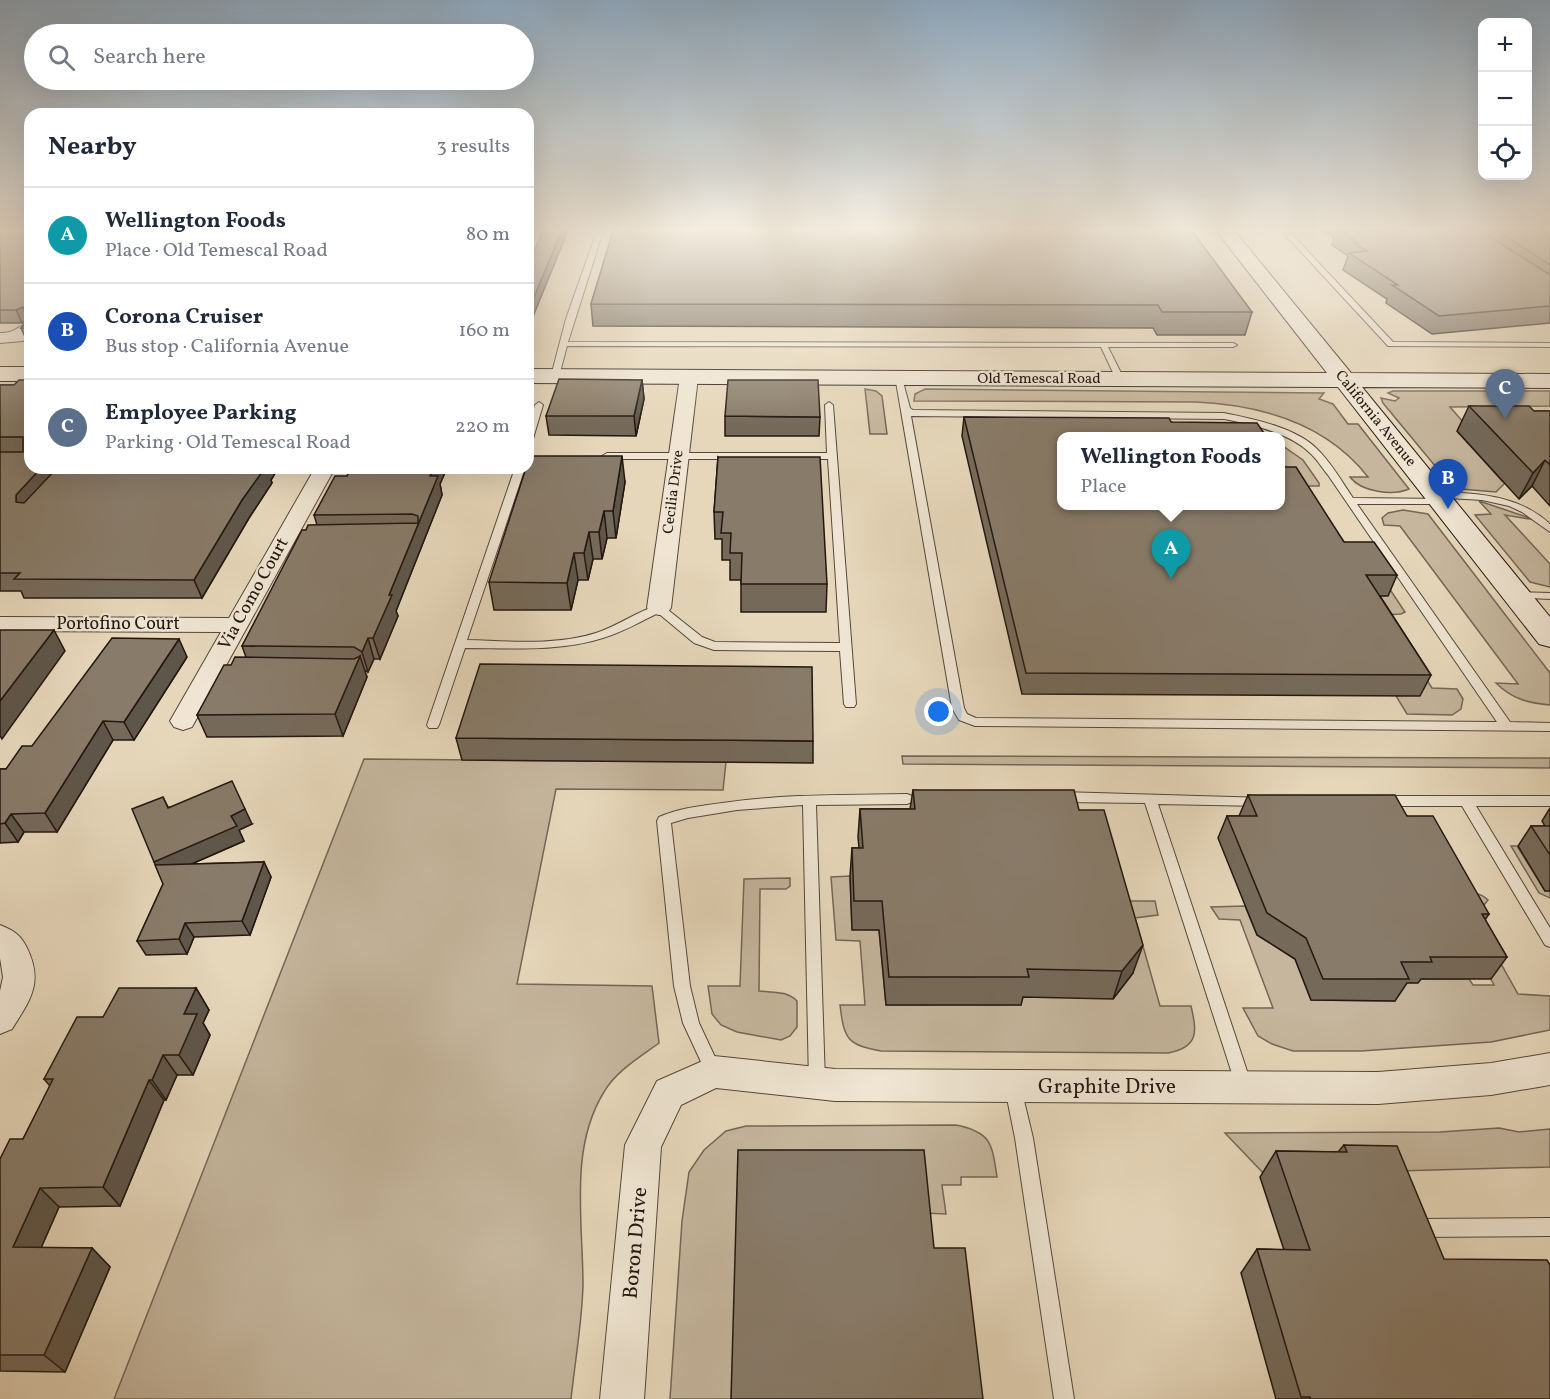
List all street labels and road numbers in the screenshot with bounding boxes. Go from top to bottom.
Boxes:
street label: California Avenue [1329,366,1421,472]
street label: Old Temescal Road [977,369,1101,390]
street label: Cecilia Drive [658,449,690,535]
street label: Via Como Court [213,533,295,655]
street label: Portofino Court [56,612,180,637]
street label: Graphite Drive [1038,1073,1176,1102]
street label: Boron Drive [617,1186,655,1300]

